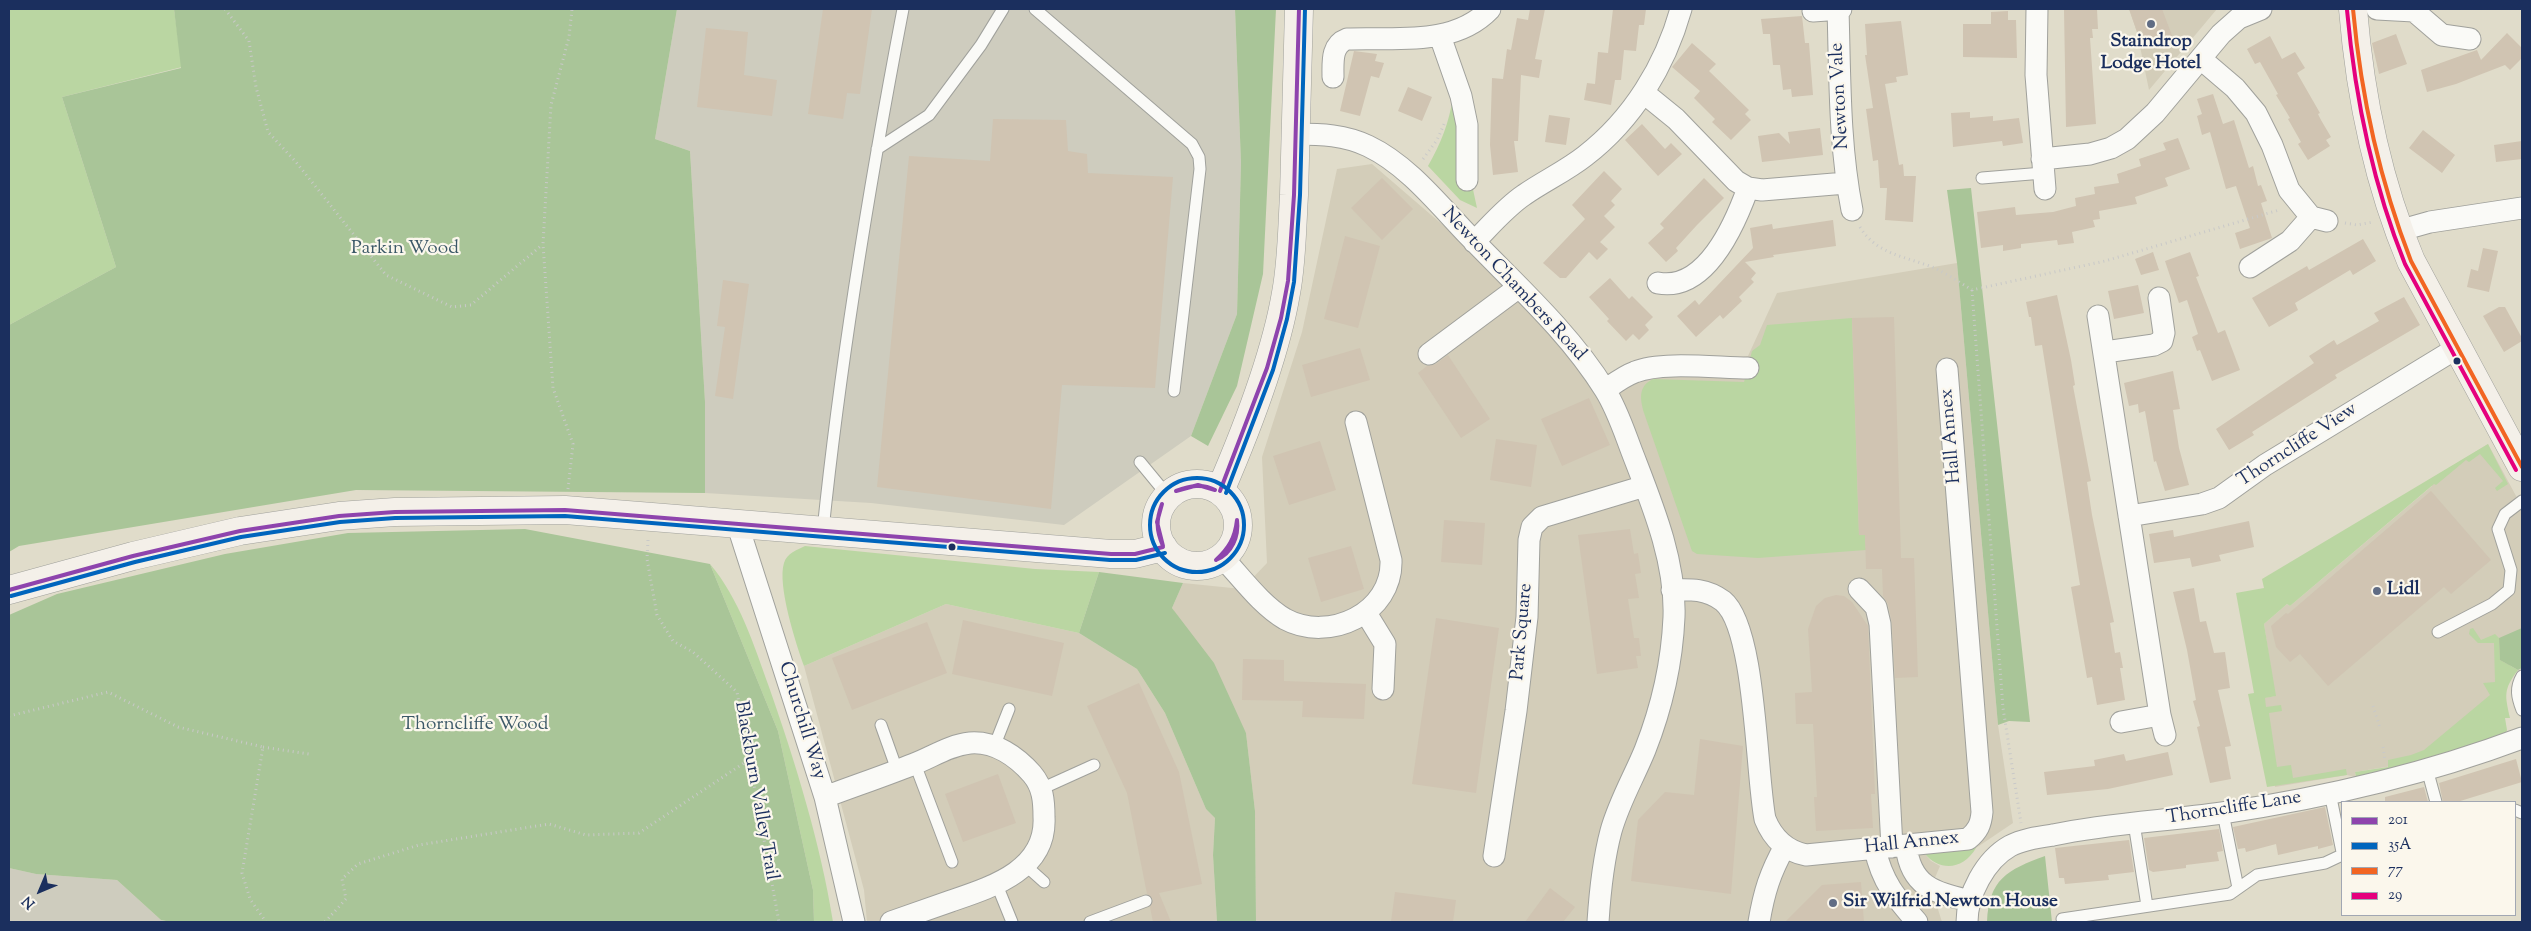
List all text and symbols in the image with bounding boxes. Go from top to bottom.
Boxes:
marker: Staindrop Lodge Hotel [2145,18,2157,30]
place label: Staindrop Lodge Hotel [2101,32,2201,76]
street label: Newton Vale [1827,42,1855,150]
street label: Newton Chambers Road [1436,204,1590,366]
park label: Parkin Wood [351,239,459,261]
unlabelled marker [2452,356,2462,366]
street label: Hall Annex [1936,388,1968,484]
street label: Thorncliffe View [2234,399,2362,493]
unlabelled marker [947,542,957,552]
place label: Lidl [2387,580,2420,602]
street label: Park Square [1507,582,1539,682]
marker: Lidl [2371,585,2383,597]
street label: Churchill Way [772,659,830,783]
street label: Blackburn Valley Trail [728,700,782,882]
park label: Thorncliffe Wood [402,715,548,737]
street label: Thorncliffe Lane [2165,787,2303,831]
legend [2341,801,2516,916]
text: 201 [2388,810,2408,831]
street label: Hall Annex [1863,828,1961,860]
text: 35A [2388,835,2411,856]
text: 77 [2388,860,2403,881]
north arrow [15,866,65,916]
text: 29 [2388,885,2402,906]
text: N [18,891,40,913]
place label: Sir Wilfrid Newton House [1843,892,2058,914]
marker: Sir Wilfrid Newton House [1827,897,1839,909]

